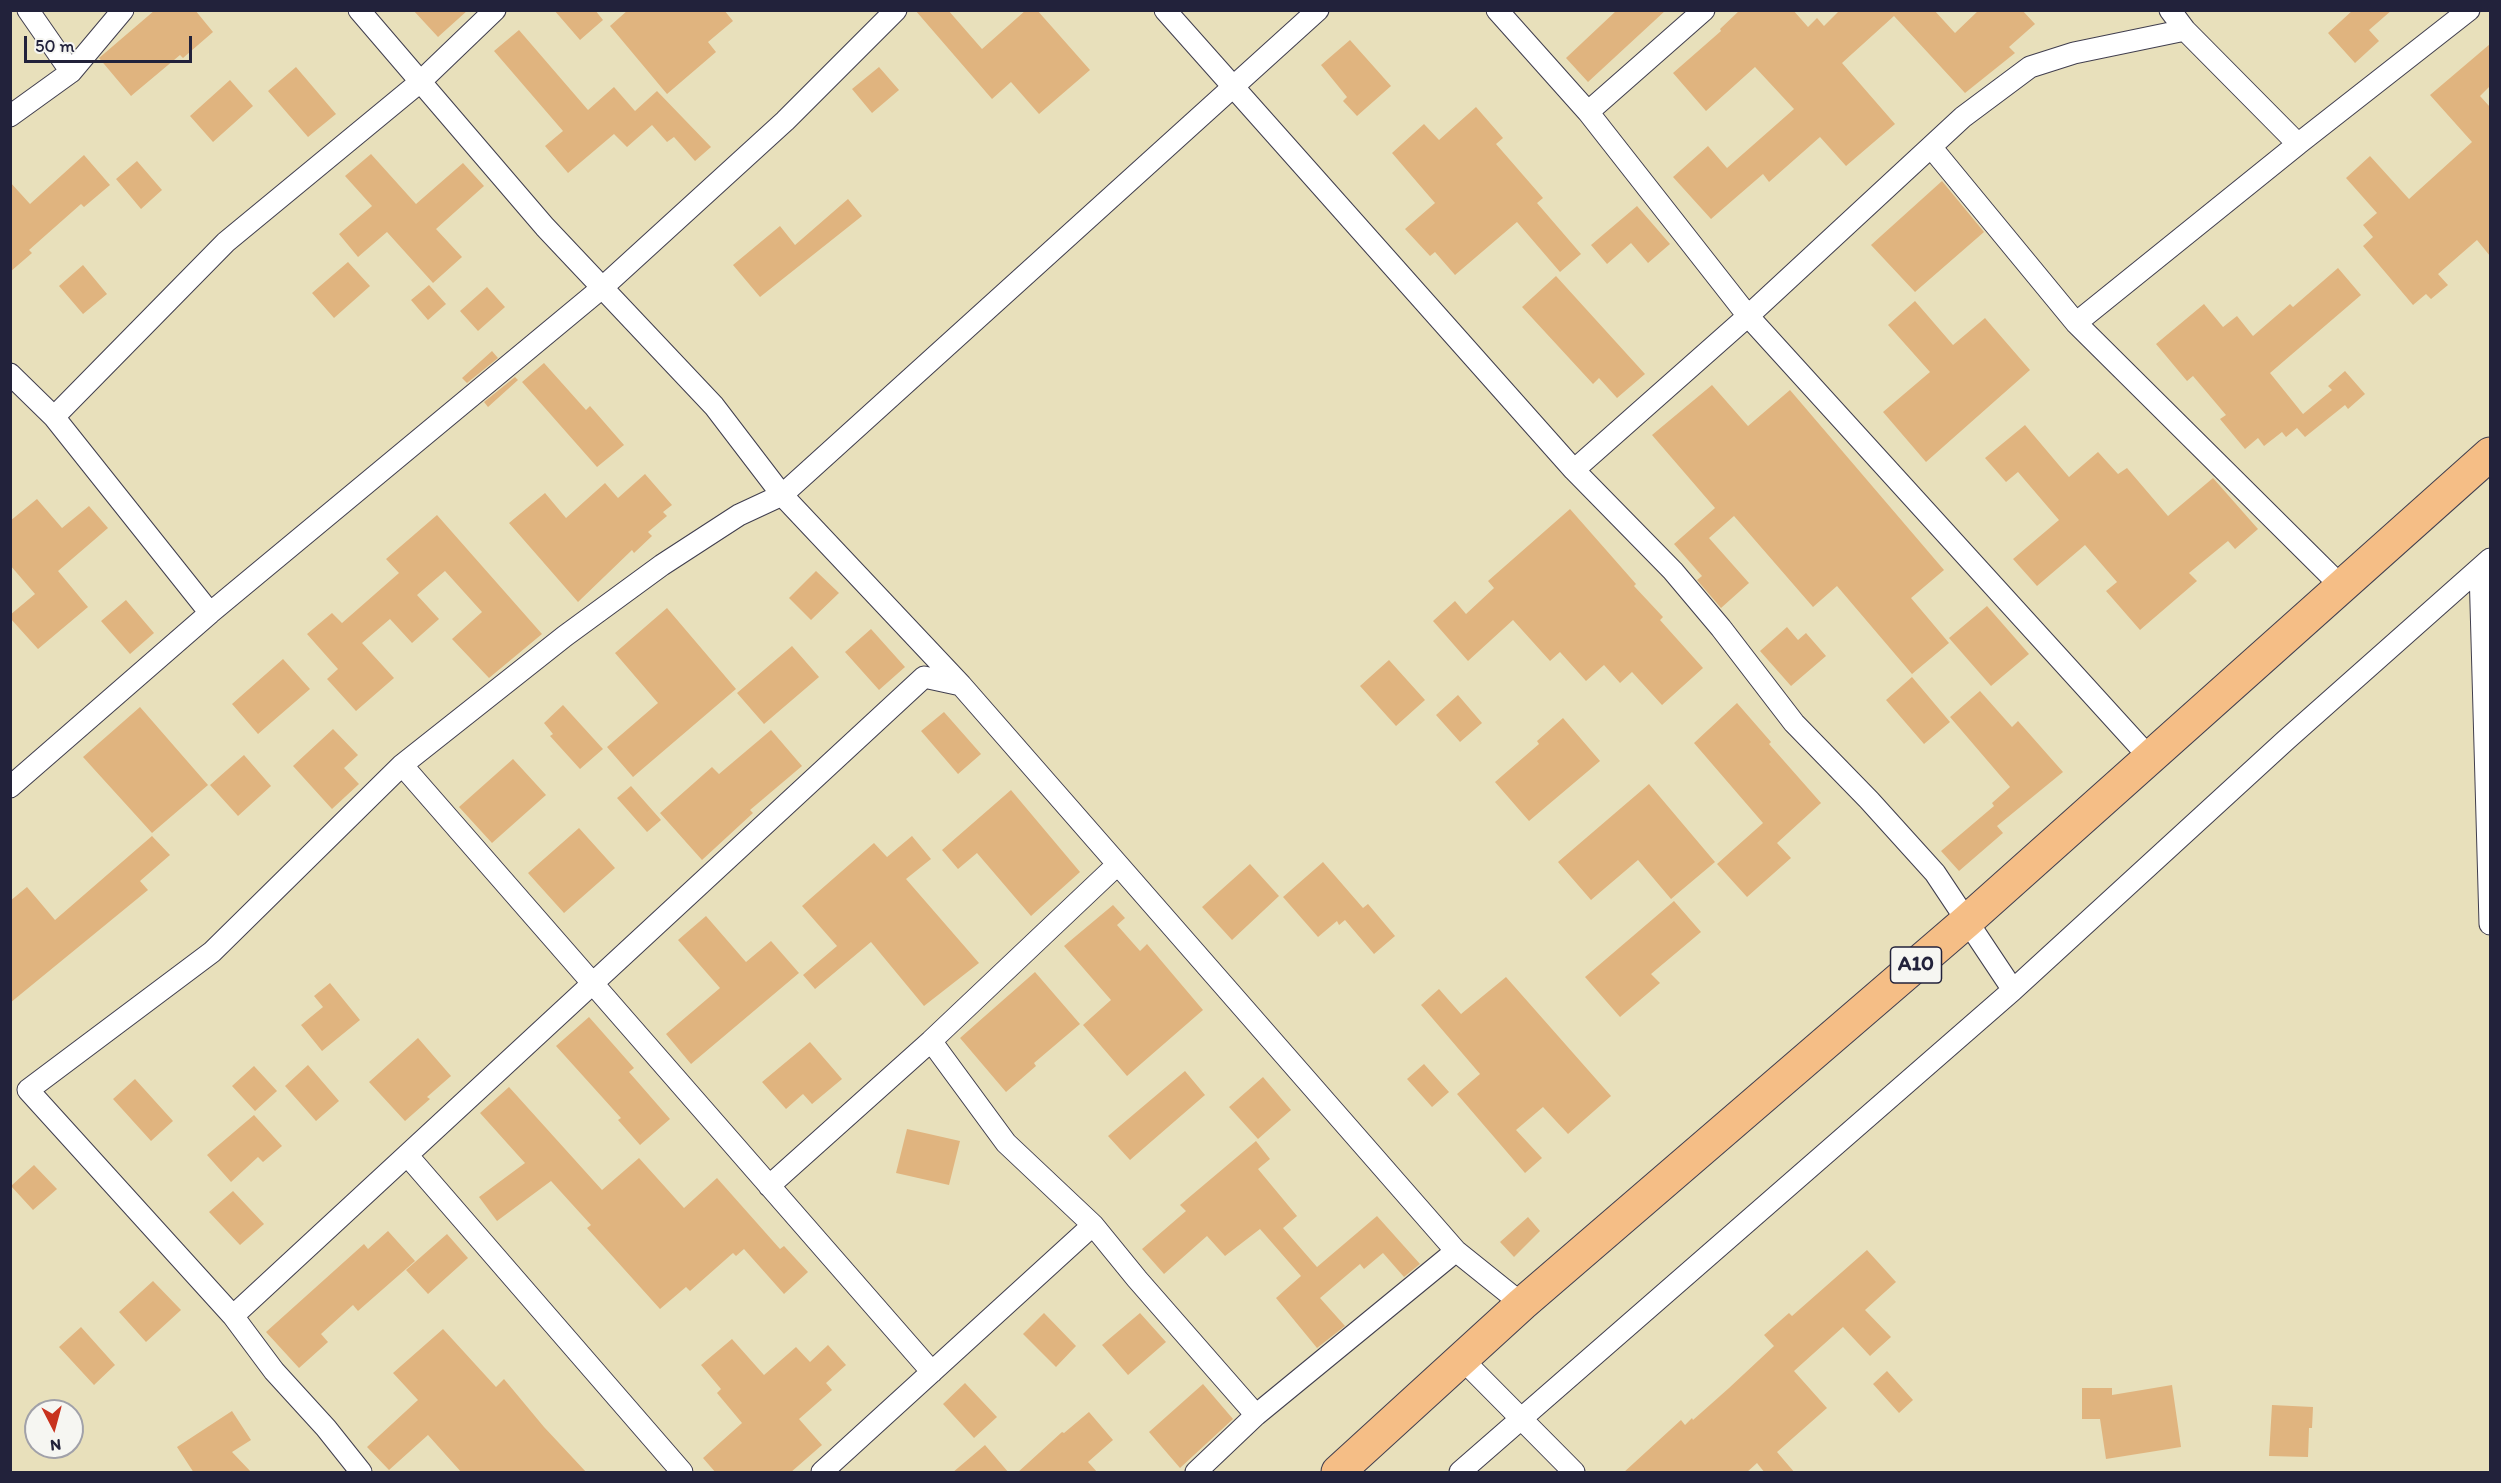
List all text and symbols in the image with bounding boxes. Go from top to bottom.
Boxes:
scale bar [27,24,195,62]
text: 50 m [35,35,75,57]
road number: A10 [1890,947,1942,983]
north arrow [24,1399,84,1459]
text: N [49,1435,62,1455]

